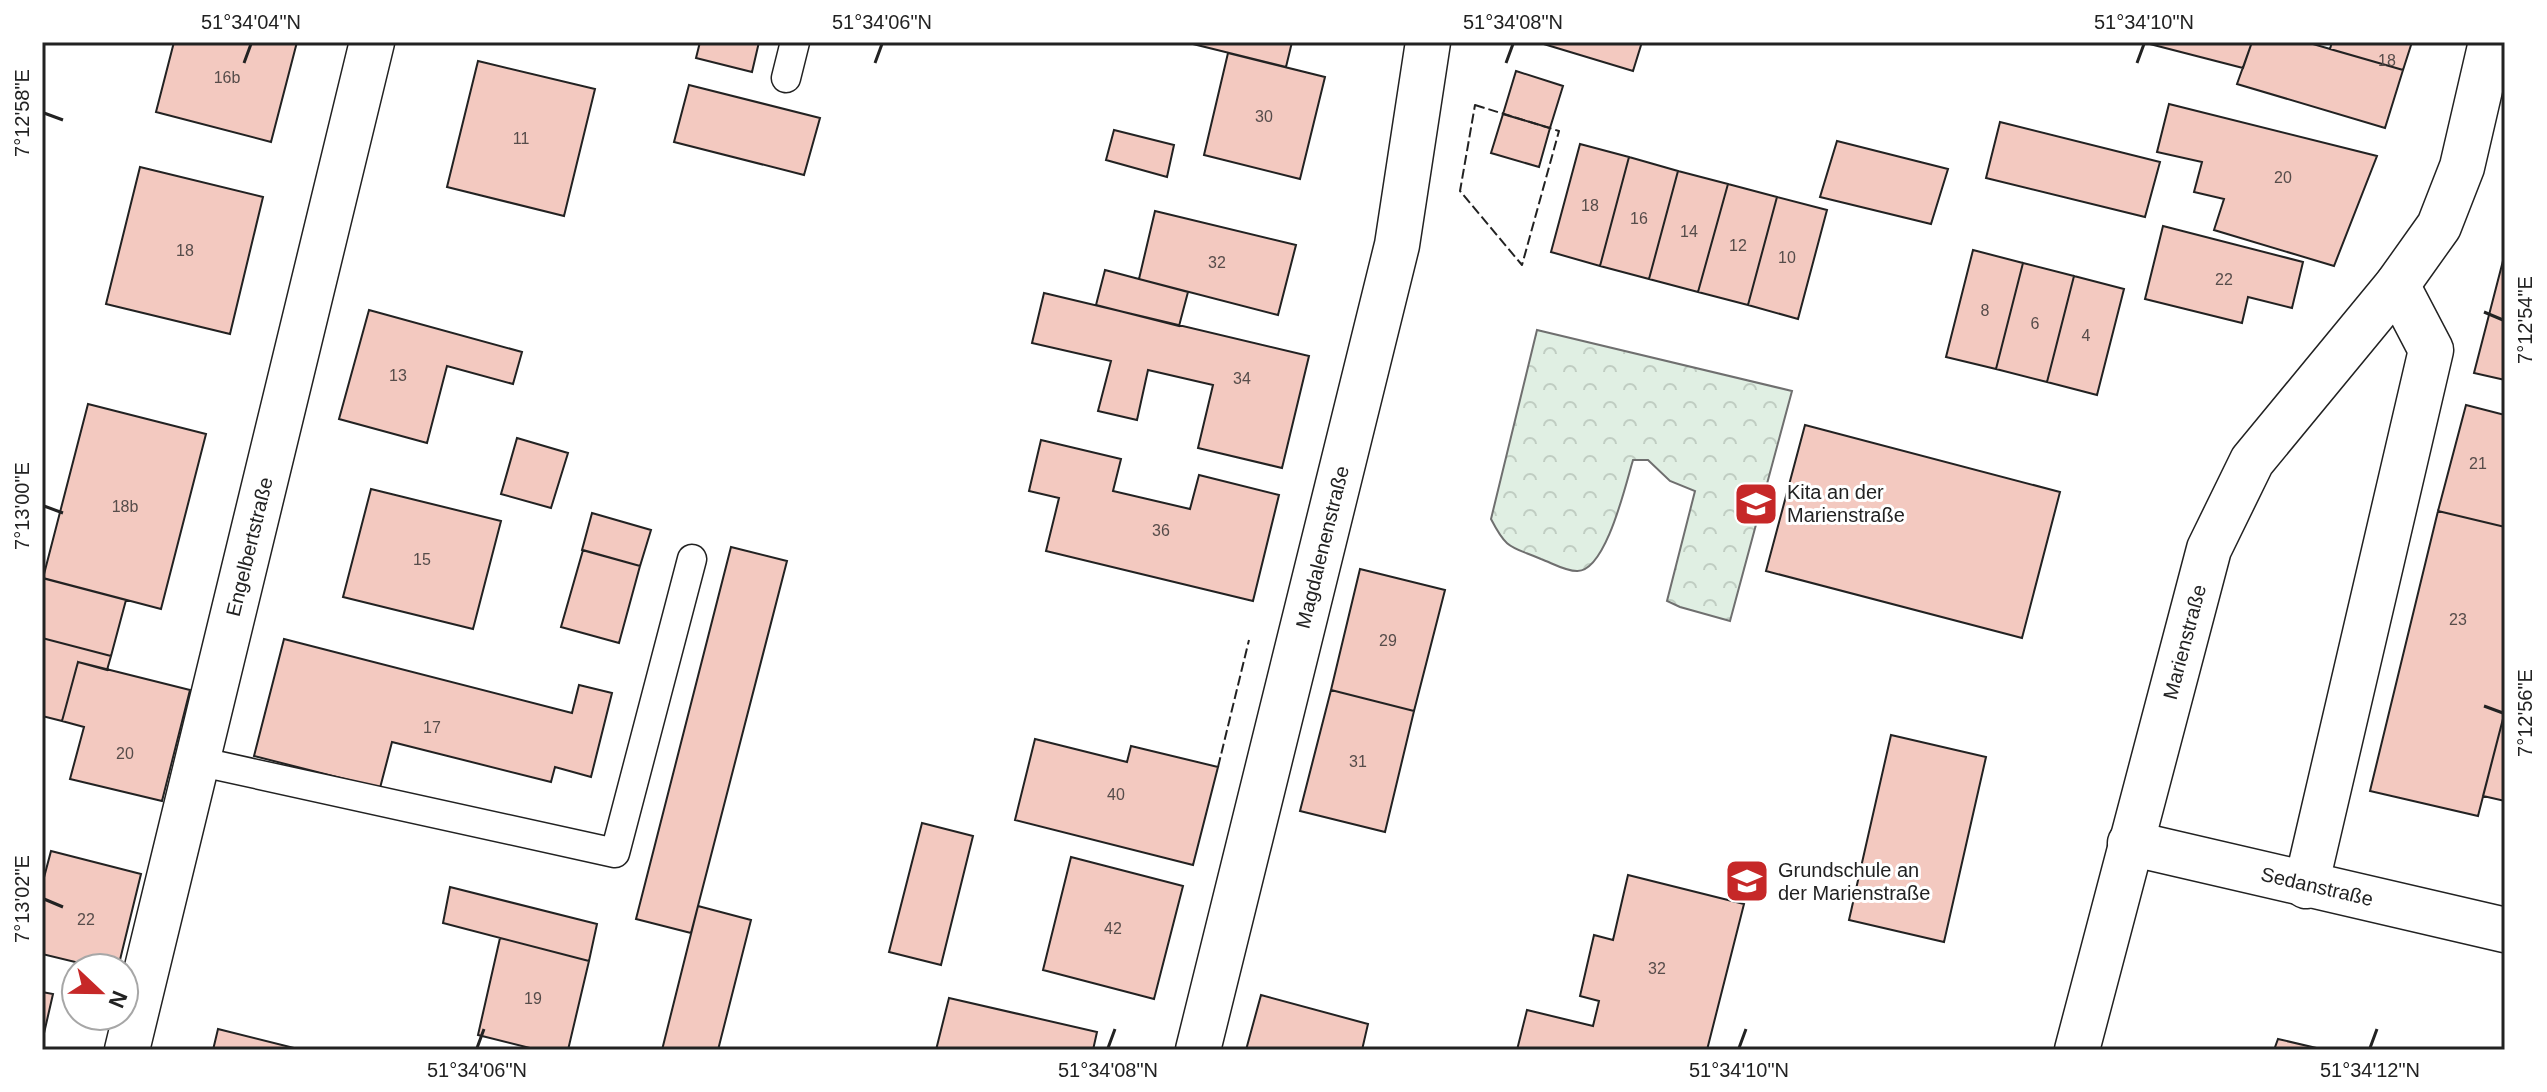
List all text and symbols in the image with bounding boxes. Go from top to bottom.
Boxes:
text: 51°34'04"N [201,11,301,33]
text: 51°34'06"N [832,11,932,33]
text: 51°34'08"N [1463,11,1563,33]
text: 51°34'10"N [2094,11,2194,33]
house number: 18 [2378,52,2396,69]
text: 7°12'58"E [11,69,33,157]
house number: 16b [214,69,240,86]
house number: 30 [1255,108,1273,125]
house number: 11 [513,130,529,147]
house number: 20 [2274,169,2292,186]
house number: 18 [1581,197,1599,214]
house number: 16 [1630,210,1648,227]
house number: 14 [1680,223,1698,240]
house number: 12 [1729,237,1747,254]
house number: 18 [176,242,194,259]
house number: 10 [1778,249,1796,266]
house number: 32 [1208,254,1226,271]
house number: 22 [2215,271,2233,288]
text: 7°12'54"E [2514,276,2536,364]
house number: 8 [1981,302,1990,319]
house number: 6 [2031,315,2040,332]
house number: 4 [2082,327,2091,344]
house number: 13 [389,367,407,384]
house number: 34 [1233,370,1251,387]
house number: 21 [2469,455,2487,472]
text: 7°13'00"E [11,462,33,550]
street label: Magdalenenstraße [1292,464,1353,631]
street label: Engelbertstraße [222,475,277,618]
school or university icon: Kita an der Marienstraße [1732,480,1780,528]
place label: Kita an der Marienstraße [1787,481,1905,526]
house number: 18b [112,498,138,515]
house number: 36 [1152,522,1170,539]
house number: 15 [413,551,431,568]
street label: Marienstraße [2159,582,2210,702]
house number: 23 [2449,611,2467,628]
house number: 29 [1379,632,1397,649]
text: 7°12'56"E [2514,669,2536,757]
house number: 17 [423,719,441,736]
house number: 20 [116,745,134,762]
house number: 31 [1349,753,1367,770]
house number: 40 [1107,786,1125,803]
text: 7°13'02"E [11,855,33,943]
school or university icon: Grundschule an der Marienstraße [1723,857,1771,905]
place label: Grundschule an der Marienstraße [1778,859,1930,904]
street label: Sedanstraße [2259,863,2375,910]
house number: 22 [77,911,95,928]
house number: 42 [1104,920,1122,937]
north arrow [60,952,140,1032]
house number: 32 [1648,960,1666,977]
text: N [104,987,133,1011]
house number: 19 [524,990,542,1007]
text: 51°34'06"N [427,1059,527,1081]
text: 51°34'08"N [1058,1059,1158,1081]
text: 51°34'10"N [1689,1059,1789,1081]
text: 51°34'12"N [2320,1059,2420,1081]

